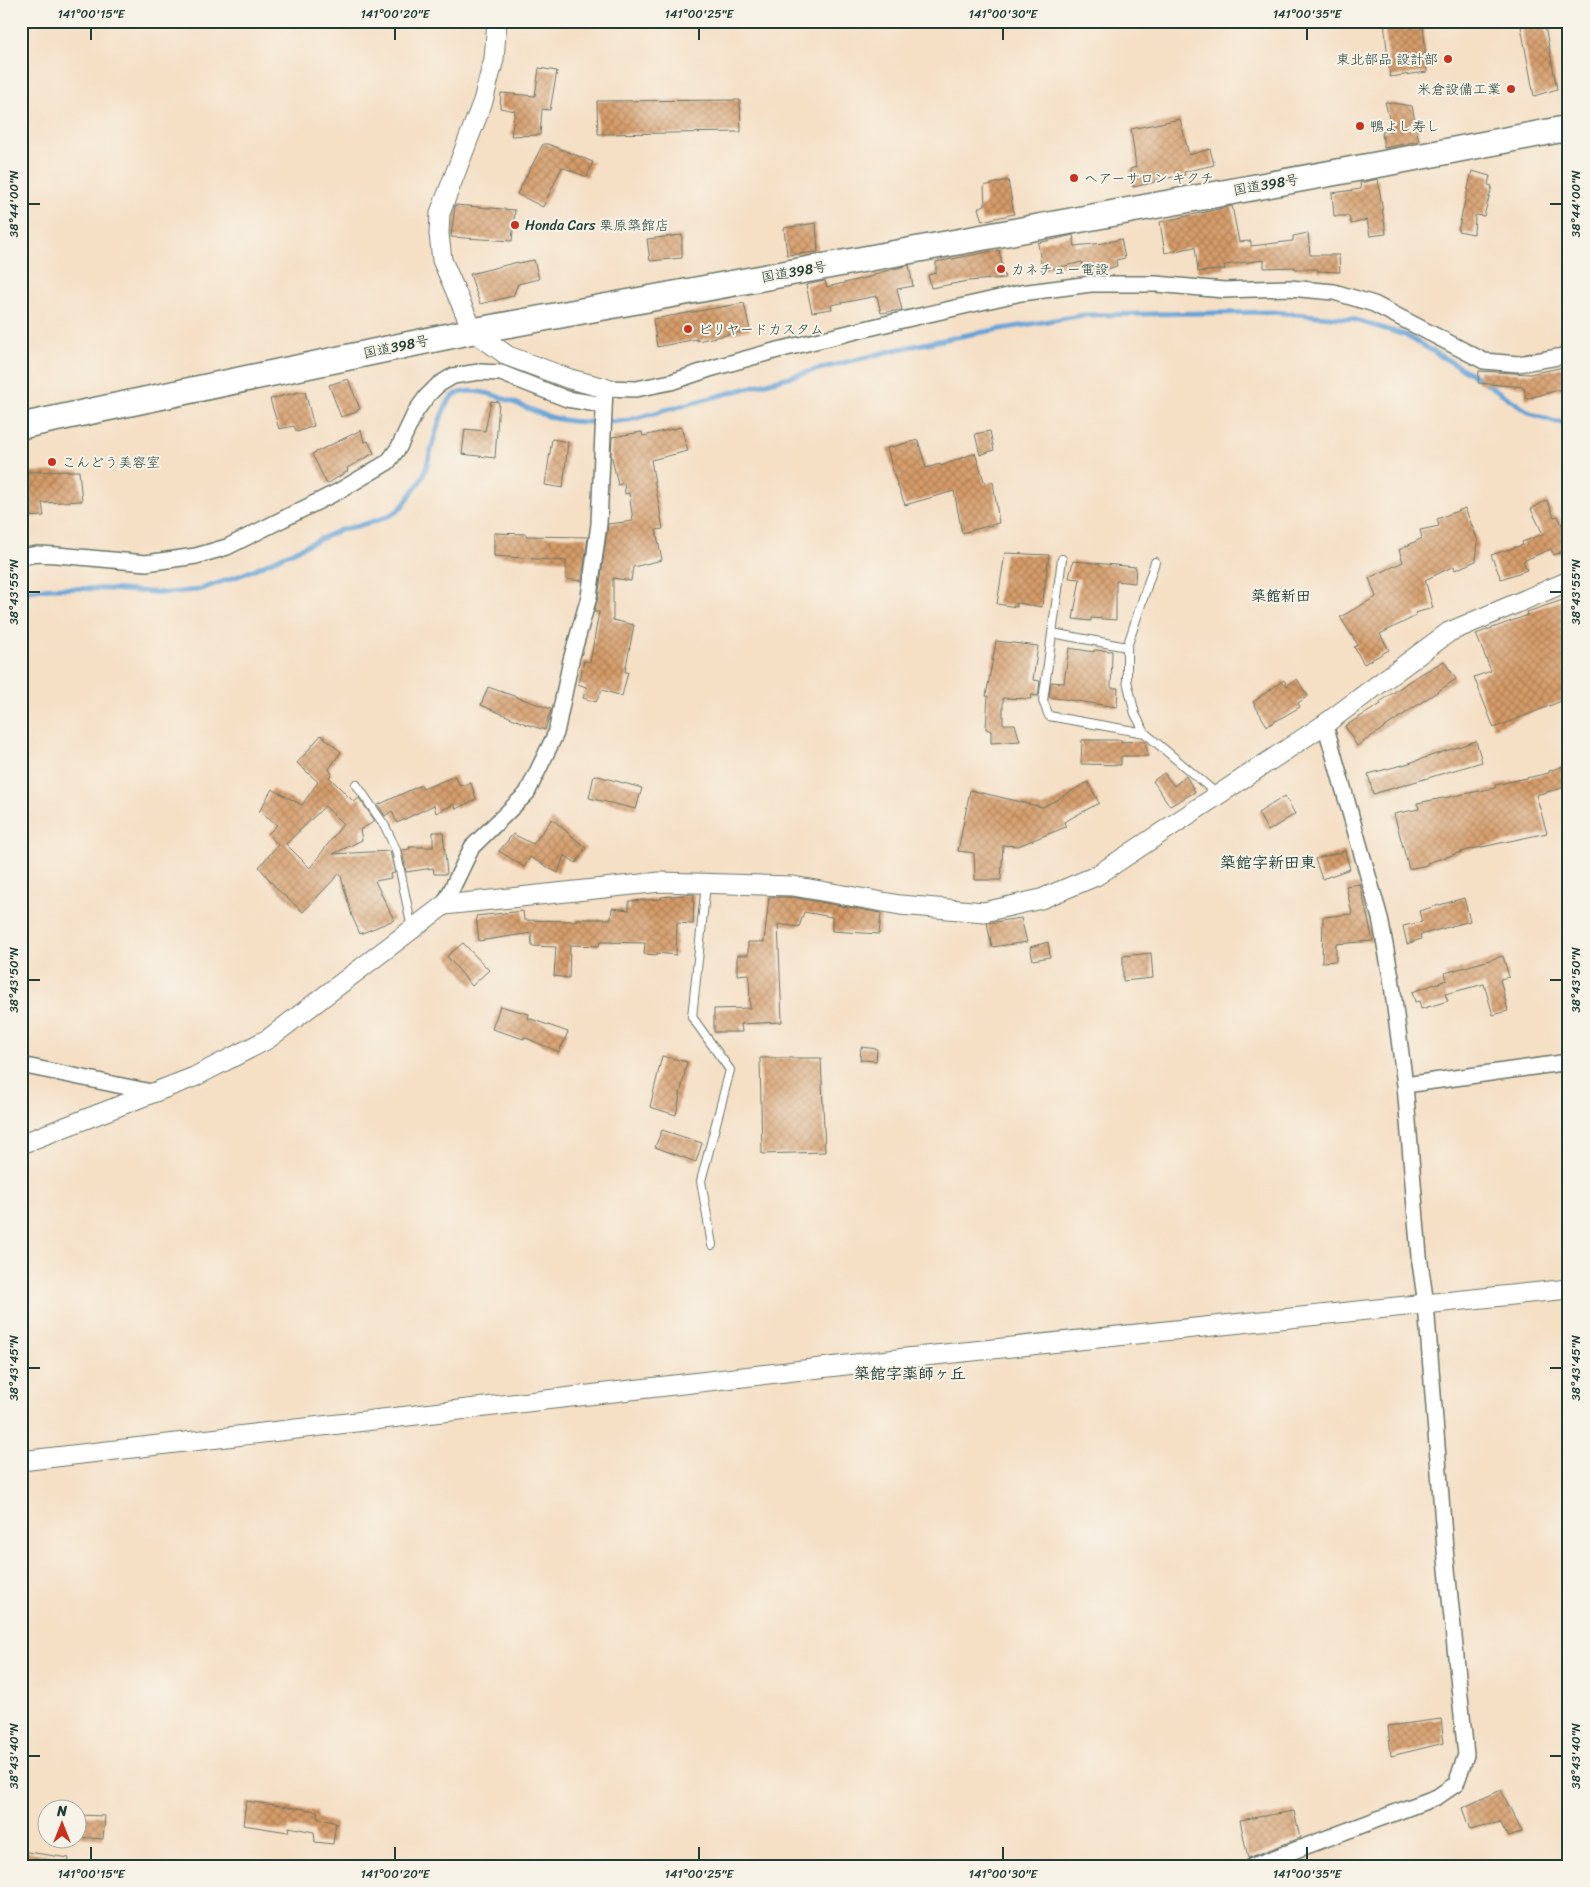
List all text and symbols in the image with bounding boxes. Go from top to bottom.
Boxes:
text: 141°00'15"E [58,3,126,25]
text: 141°00'20"E [361,3,431,25]
text: 141°00'25"E [665,3,735,25]
text: 141°00'30"E [969,3,1039,25]
text: 141°00'35"E [1273,3,1342,25]
place label: 東北部品 設計部 [1336,47,1438,72]
marker: 東北部品 設計部 [1442,53,1454,65]
place label: 米倉設備工業 [1417,77,1501,102]
marker: 米倉設備工業 [1505,83,1517,95]
place label: 鴨よし寿し [1370,114,1440,139]
marker: 鴨よし寿し [1354,120,1366,132]
place label: ヘアーサロン キクチ [1084,166,1214,191]
street label: 国道398号 [1231,167,1301,203]
text: 38°44'00"N [3,170,25,237]
text: 38°44'00"N [1565,170,1587,237]
marker: ヘアーサロン キクチ [1068,172,1080,184]
place label: Honda Cars 栗原築館店 [525,213,669,238]
marker: Honda Cars 栗原築館店 [509,219,521,231]
street label: 国道398号 [759,254,829,290]
place label: カネチュー電設 [1011,257,1109,282]
marker: カネチュー電設 [995,263,1007,275]
place label: ビリヤードカスタム [698,317,824,342]
marker: ビリヤードカスタム [682,323,694,335]
street label: 国道398号 [361,328,431,366]
place label: こんどう美容室 [62,450,160,475]
marker: こんどう美容室 [46,456,58,468]
text: 38°43'55"N [3,559,25,625]
text: 38°43'55"N [1565,559,1587,625]
district label: 築館新田 [1251,583,1311,609]
district label: 築館字新田東 [1220,848,1316,877]
text: 38°43'50"N [3,946,25,1013]
text: 38°43'50"N [1565,946,1587,1013]
text: 38°43'45"N [3,1334,25,1401]
text: 38°43'45"N [1565,1334,1587,1401]
district label: 築館字薬師ヶ丘 [854,1359,966,1388]
text: 38°43'40"N [3,1722,25,1789]
text: 38°43'40"N [1565,1722,1587,1789]
text: N [56,1799,67,1824]
north arrow [38,1800,88,1850]
text: 141°00'15"E [58,1863,126,1885]
text: 141°00'20"E [361,1863,431,1885]
text: 141°00'25"E [665,1863,735,1885]
text: 141°00'30"E [969,1863,1039,1885]
text: 141°00'35"E [1273,1863,1342,1885]

